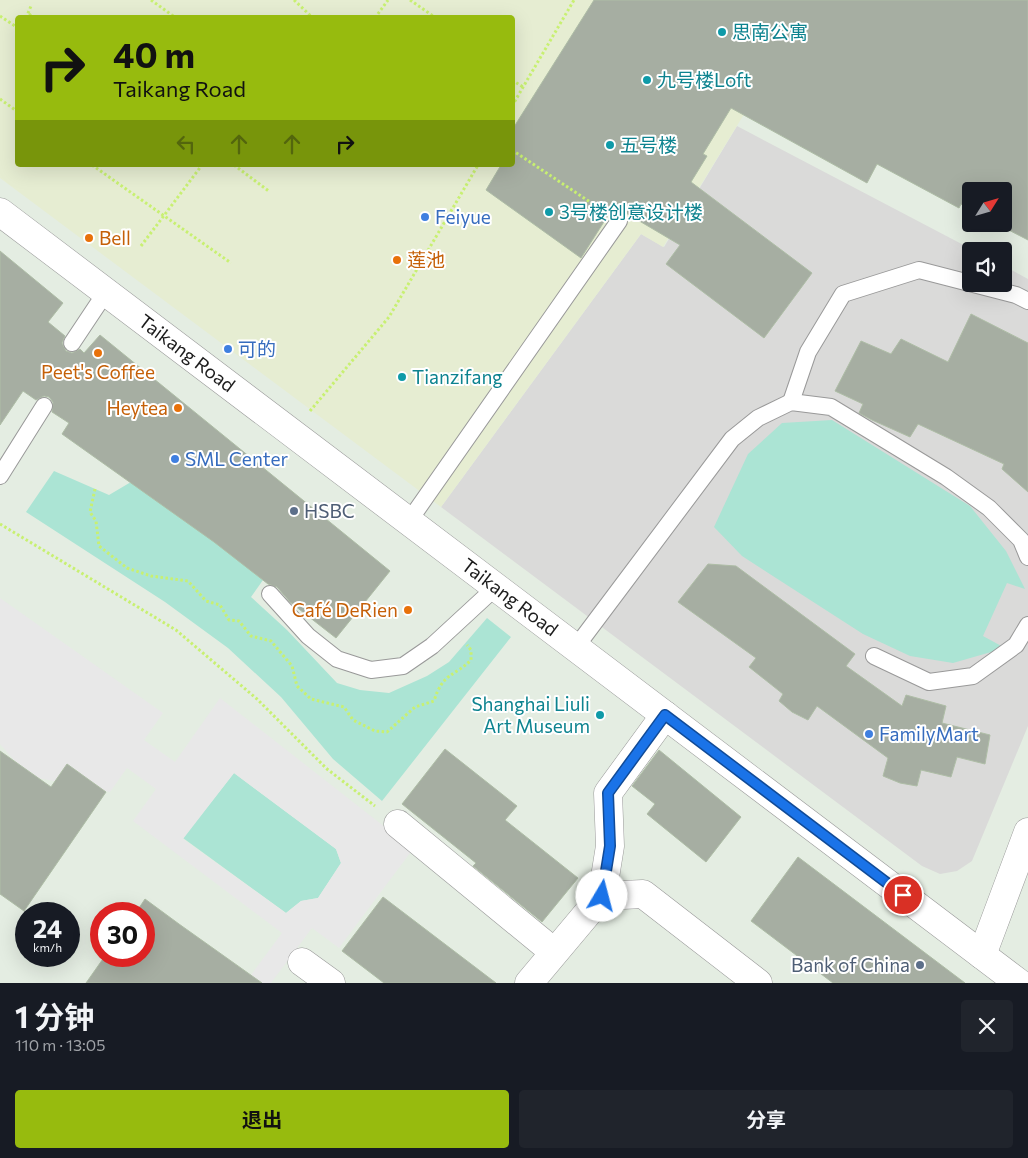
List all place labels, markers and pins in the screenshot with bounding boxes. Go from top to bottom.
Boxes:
place label: 思南公寓 [732,20,808,43]
marker: 思南公寓 [716,26,728,38]
place label: 九号楼Loft [657,68,752,91]
marker: 九号楼Loft [641,74,653,86]
place label: 五号楼 [620,133,677,156]
marker: 五号楼 [604,139,616,151]
place label: 3号楼创意设计楼 [559,200,703,223]
place label: Feiyue [435,205,491,228]
marker: 3号楼创意设计楼 [543,206,555,218]
marker: Feiyue [419,211,431,223]
place label: Bell [99,226,131,249]
marker: Bell [83,232,95,244]
place label: 莲池 [407,248,445,271]
marker: 莲池 [391,254,403,266]
place label: 可的 [238,337,276,360]
marker: 可的 [222,343,234,355]
marker: Peet's Coffee [92,347,104,359]
place label: Peet's Coffee [41,360,155,383]
place label: Tianzifang [412,365,503,388]
marker: Tianzifang [396,371,408,383]
place label: Heytea [107,396,168,419]
marker: Heytea [172,402,184,414]
place label: SML Center [185,447,288,470]
marker: SML Center [169,453,181,465]
place label: HSBC [304,499,355,522]
marker: HSBC [288,505,300,517]
place label: Café DeRien [292,598,398,621]
marker: Café DeRien [402,604,414,616]
place label: Shanghai Liuli Art Museum [471,692,590,737]
marker: Shanghai Liuli Art Museum [594,709,606,721]
place label: FamilyMart [879,722,979,745]
marker: FamilyMart [863,728,875,740]
pin [882,874,924,916]
place label: Bank of China [791,953,910,976]
marker: Bank of China [914,959,926,971]

